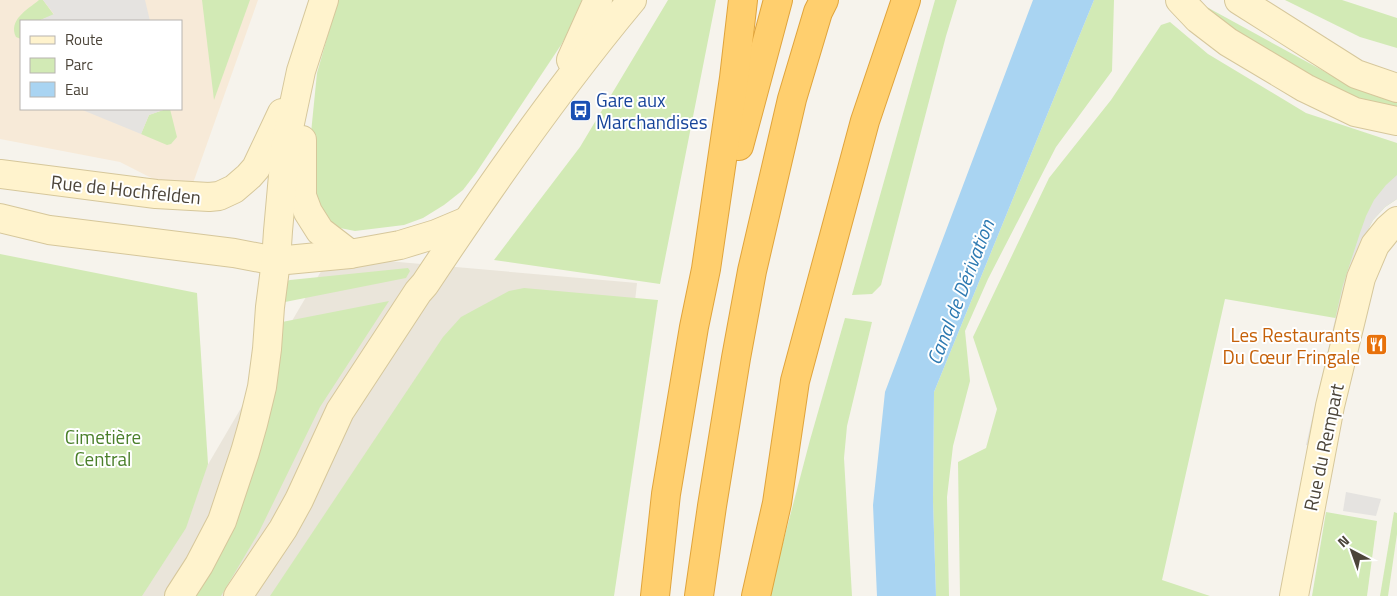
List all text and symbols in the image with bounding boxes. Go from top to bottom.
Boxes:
legend [20,20,182,110]
text: Route [65,28,103,51]
text: Parc [65,53,93,76]
text: Eau [65,78,89,101]
place label: Gare aux Marchandises [596,85,708,136]
bus stop icon: Gare aux Marchandises [568,98,592,122]
street label: Rue de Hochfelden [50,167,202,211]
water label: Canal de Dérivation [918,214,1002,369]
place label: Les Restaurants Du Cœur Fringale [1222,320,1360,371]
restaurant icon: Les Restaurants Du Cœur Fringale [1364,333,1388,357]
street label: Rue du Rempart [1295,380,1351,513]
park label: Cimetière Central [65,422,141,473]
north arrow [1327,526,1377,576]
text: N [1333,530,1354,552]

